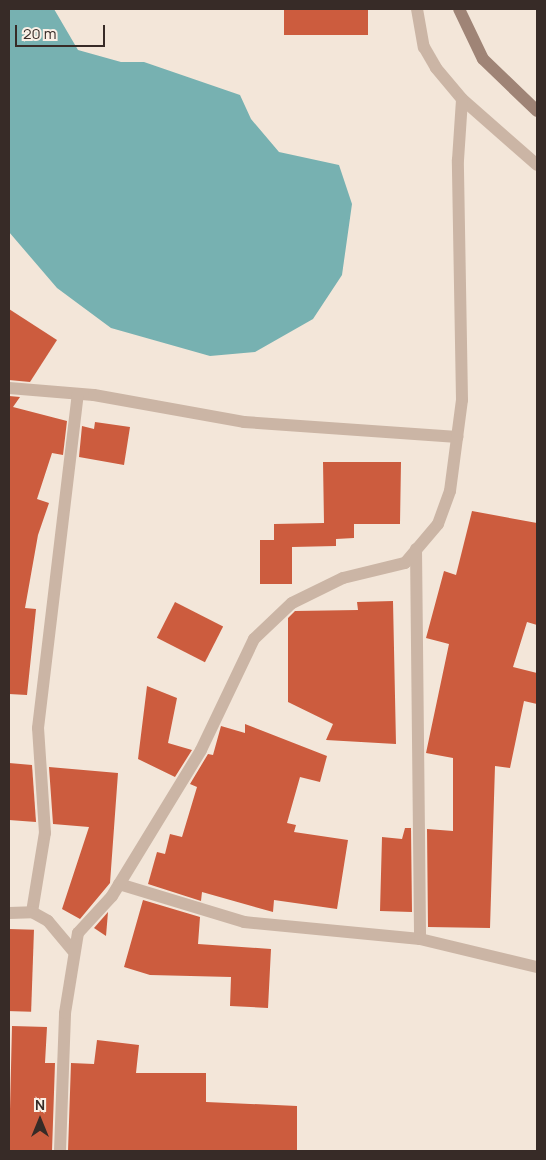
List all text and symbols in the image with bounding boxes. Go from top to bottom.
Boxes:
scale bar [18,15,108,47]
text: 20 m [23,23,56,44]
north arrow [15,1095,65,1145]
text: N [35,1095,45,1114]

